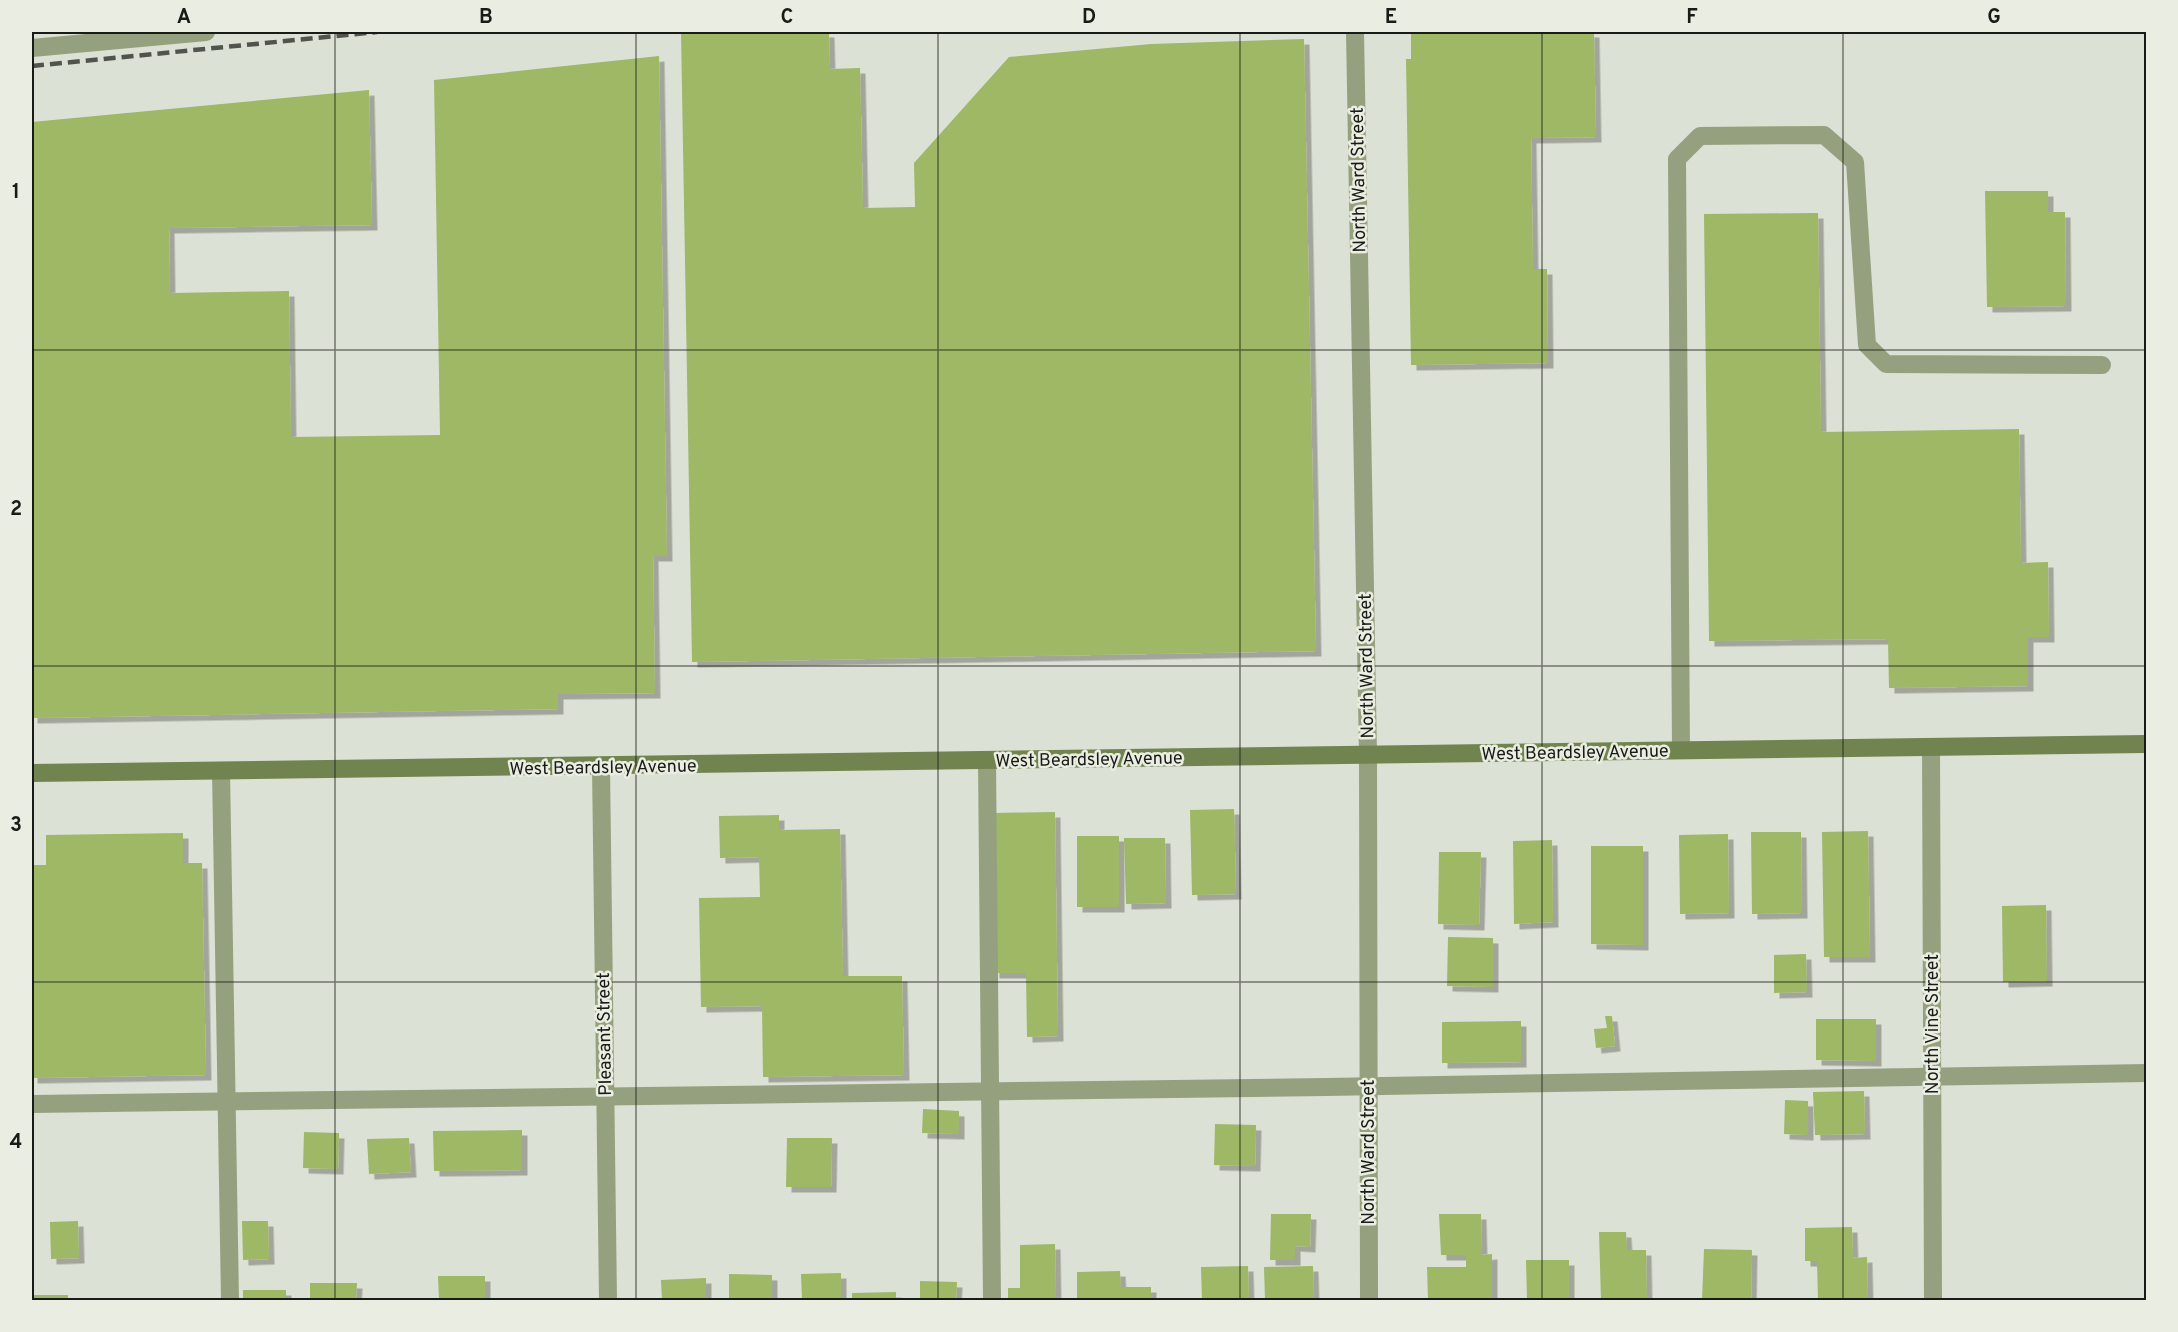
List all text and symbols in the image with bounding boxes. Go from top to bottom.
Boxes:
text: A [177,5,191,31]
text: B [479,5,493,31]
text: C [781,5,793,31]
text: D [1082,5,1096,31]
text: E [1385,5,1397,31]
text: F [1686,5,1698,31]
text: G [1987,5,2001,31]
street label: North Ward Street [1347,107,1372,253]
text: 1 [12,180,20,206]
text: 2 [10,497,22,523]
street label: North Ward Street [1355,593,1380,739]
street label: West Beardsley Avenue [1481,740,1669,767]
street label: West Beardsley Avenue [995,747,1183,774]
street label: West Beardsley Avenue [509,755,697,782]
text: 3 [10,813,22,839]
street label: North Vine Street [1922,954,1945,1094]
street label: Pleasant Street [593,972,618,1096]
street label: North Ward Street [1358,1079,1381,1225]
text: 4 [10,1130,22,1156]

